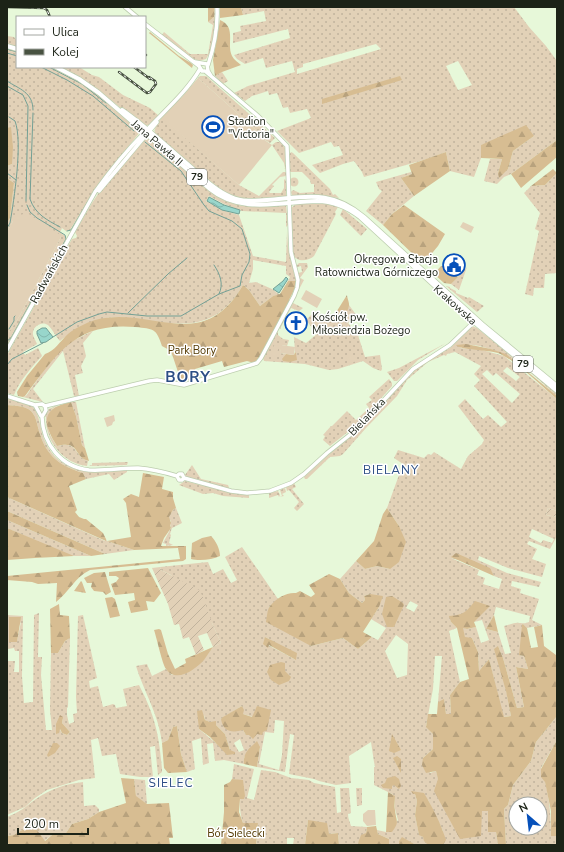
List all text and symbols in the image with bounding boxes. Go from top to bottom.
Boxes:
legend [16,16,146,68]
text: Ulica [52,24,79,40]
text: Kolej [52,44,79,60]
sports icon: Stadion "Victoria" [200,114,226,140]
place label: Stadion "Victoria" [228,114,274,142]
street label: Jana Pawła II [127,116,186,170]
road number: 79 [187,169,207,185]
street label: Radwańskich [27,242,71,306]
place label: Okręgowa Stacja Ratownictwa Górniczego [315,252,438,280]
public building icon: Okręgowa Stacja Ratownictwa Górniczego [441,252,467,278]
street label: Krakowska [430,281,480,329]
church icon: Kościół pw. Miłosierdzia Bożego [283,310,309,336]
place label: Kościół pw. Miłosierdzia Bożego [312,310,410,338]
park label: Park Bory [168,343,216,358]
road number: 79 [513,356,533,372]
district label: BORY [165,367,211,387]
street label: Bielańska [345,395,389,439]
district label: BIELANY [363,462,419,478]
district label: SIELEC [149,775,194,791]
north arrow [508,796,548,836]
text: N [516,799,531,816]
scale bar [18,810,88,836]
text: 200 m [24,816,59,832]
park label: Bór Sielecki [207,826,265,841]

